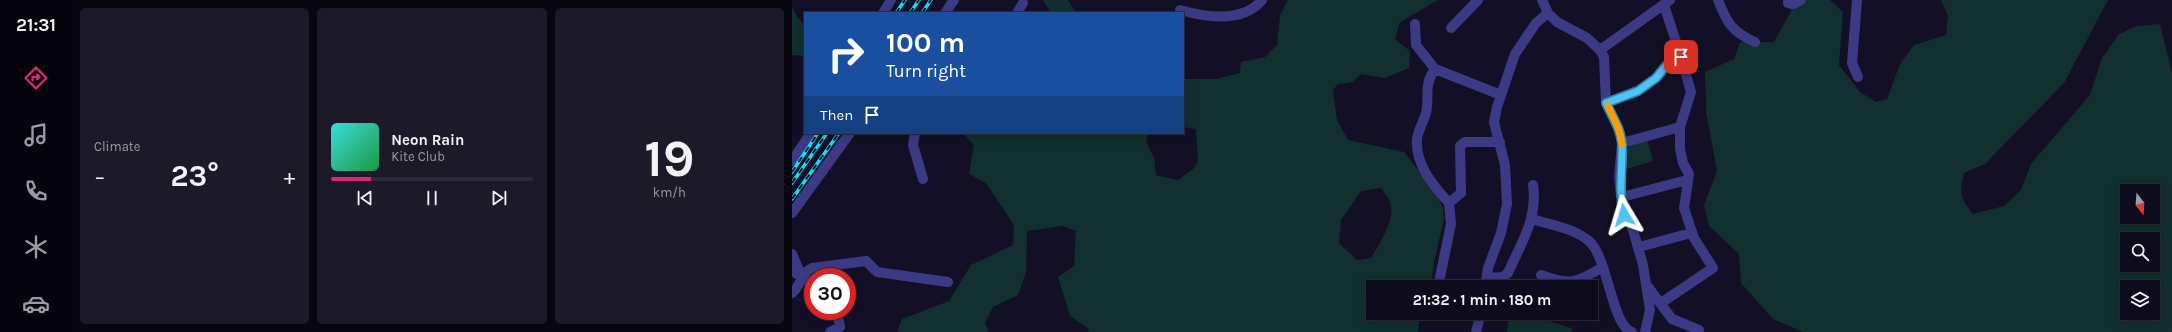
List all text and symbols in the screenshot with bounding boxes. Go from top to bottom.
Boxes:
text: 21:31 [16,14,56,36]
text: 100 m [886,26,965,59]
icon: right [820,28,872,80]
pin [1664,40,1698,74]
icon: arrive [1670,46,1692,68]
text: Turn right [886,60,966,82]
icon: directions [22,64,50,92]
icon: arrive [861,104,883,126]
text: Then [820,106,853,124]
icon: music [22,121,50,149]
text: 19 [644,128,694,189]
text: Neon Rain [391,131,464,149]
text: Climate [94,139,140,154]
text: Kite Club [391,149,445,164]
text: 23° [170,158,219,194]
text: − [94,164,106,190]
text: + [284,164,295,190]
icon: phone [22,177,50,205]
north arrow [2120,184,2160,224]
map controls [2120,184,2160,320]
text: km/h [653,185,686,200]
icon: previous [354,187,376,209]
icon: pause [421,187,443,209]
icon: next [488,187,510,209]
position arrow [1603,194,1645,236]
button: search [2120,232,2160,272]
icon: climate [22,233,50,261]
speed limit sign: 30 [804,268,856,320]
button: layers [2120,280,2160,320]
icon: car [22,290,50,318]
text: 21:32 · 1 min · 180 m [1413,291,1551,309]

